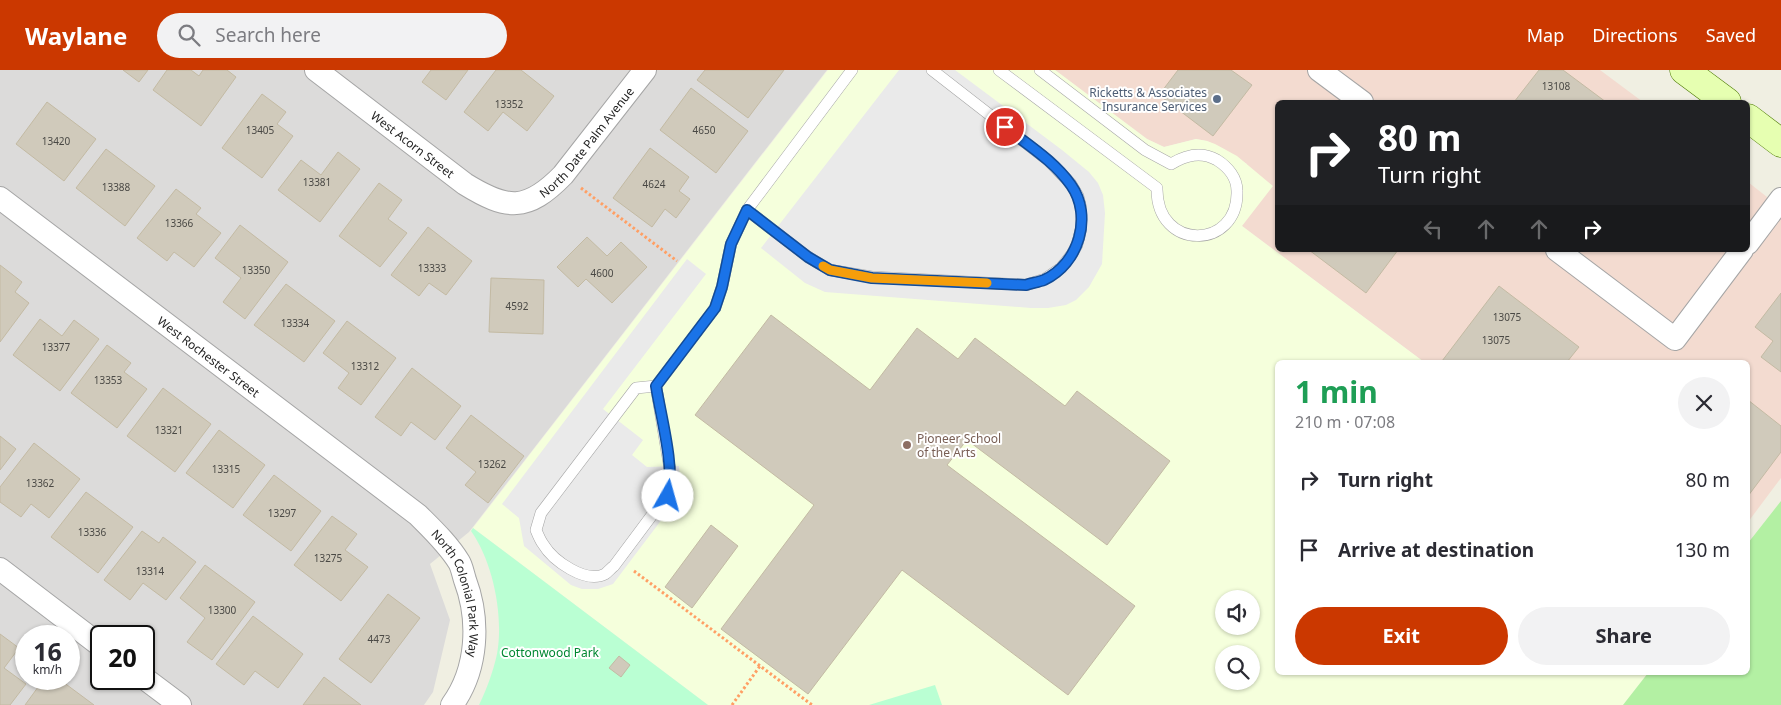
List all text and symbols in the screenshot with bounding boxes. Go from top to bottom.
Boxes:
search box [157,13,507,58]
text: Waylane [25,19,127,52]
icon: search [175,21,203,49]
text: Search here [215,22,321,48]
text: Map [1527,23,1564,47]
text: Directions [1592,23,1678,47]
text: Saved [1706,23,1756,47]
house number: 13108 [1542,79,1571,93]
street label: North Date Palm Avenue [536,83,637,201]
place label: Ricketts & Associates Insurance Services [1089,84,1207,115]
marker: Ricketts & Associates Insurance Services [1211,93,1223,105]
house number: 13352 [495,97,524,111]
pin [984,106,1026,148]
street label: West Acorn Street [368,107,459,182]
icon: arrive [991,113,1019,141]
text: 80 m [1378,114,1461,161]
icon: right [1295,120,1360,185]
house number: 13405 [246,123,275,137]
house number: 4650 [693,123,716,137]
house number: 13420 [42,134,71,148]
text: Turn right [1378,159,1481,189]
house number: 13381 [303,175,331,189]
house number: 4624 [643,177,666,191]
house number: 13388 [102,180,131,194]
icon: left [1419,215,1447,243]
icon: ahead [1472,215,1500,243]
icon: ahead [1525,215,1553,243]
icon: right [1578,215,1606,243]
house number: 13366 [165,216,194,230]
house number: 13333 [418,261,447,275]
house number: 13350 [242,263,271,277]
house number: 4600 [591,266,614,280]
house number: 4592 [506,299,529,313]
house number: 13075 [1493,310,1522,324]
street label: West Rochester Street [154,312,264,401]
house number: 13334 [281,316,310,330]
house number: 13075 [1482,333,1511,347]
house number: 13377 [42,340,71,354]
house number: 13312 [351,359,380,373]
text: 1 min [1295,371,1378,412]
house number: 13353 [94,373,123,387]
button: close [1678,377,1730,429]
text: 210 m · 07:08 [1295,411,1395,433]
house number: 13321 [155,423,183,437]
place label: Pioneer School of the Arts [917,430,1001,461]
marker: Pioneer School of the Arts [901,439,913,451]
house number: 13262 [478,457,507,471]
house number: 13315 [212,462,241,476]
icon: right [1295,466,1323,494]
text: Turn right [1338,467,1433,493]
text: 80 m [1686,467,1730,493]
position arrow [641,469,693,521]
house number: 13362 [26,476,55,490]
house number: 13297 [268,506,297,520]
house number: 13336 [78,525,107,539]
street label: North Colonial Park Way [428,525,483,660]
icon: arrive [1295,536,1323,564]
text: Arrive at destination [1338,537,1534,563]
text: 130 m [1675,537,1730,563]
house number: 13275 [314,551,343,565]
house number: 13314 [136,564,165,578]
map controls [1215,590,1260,690]
button: sound [1215,590,1260,635]
house number: 13300 [208,603,237,617]
button: Exit [1295,607,1508,665]
button: Share [1518,607,1730,665]
speed limit sign: 20 [90,625,155,690]
house number: 4473 [368,632,391,646]
text: 16 [33,634,62,668]
park label: Cottonwood Park [501,644,600,661]
button: search [1215,645,1260,690]
text: km/h [33,661,62,678]

